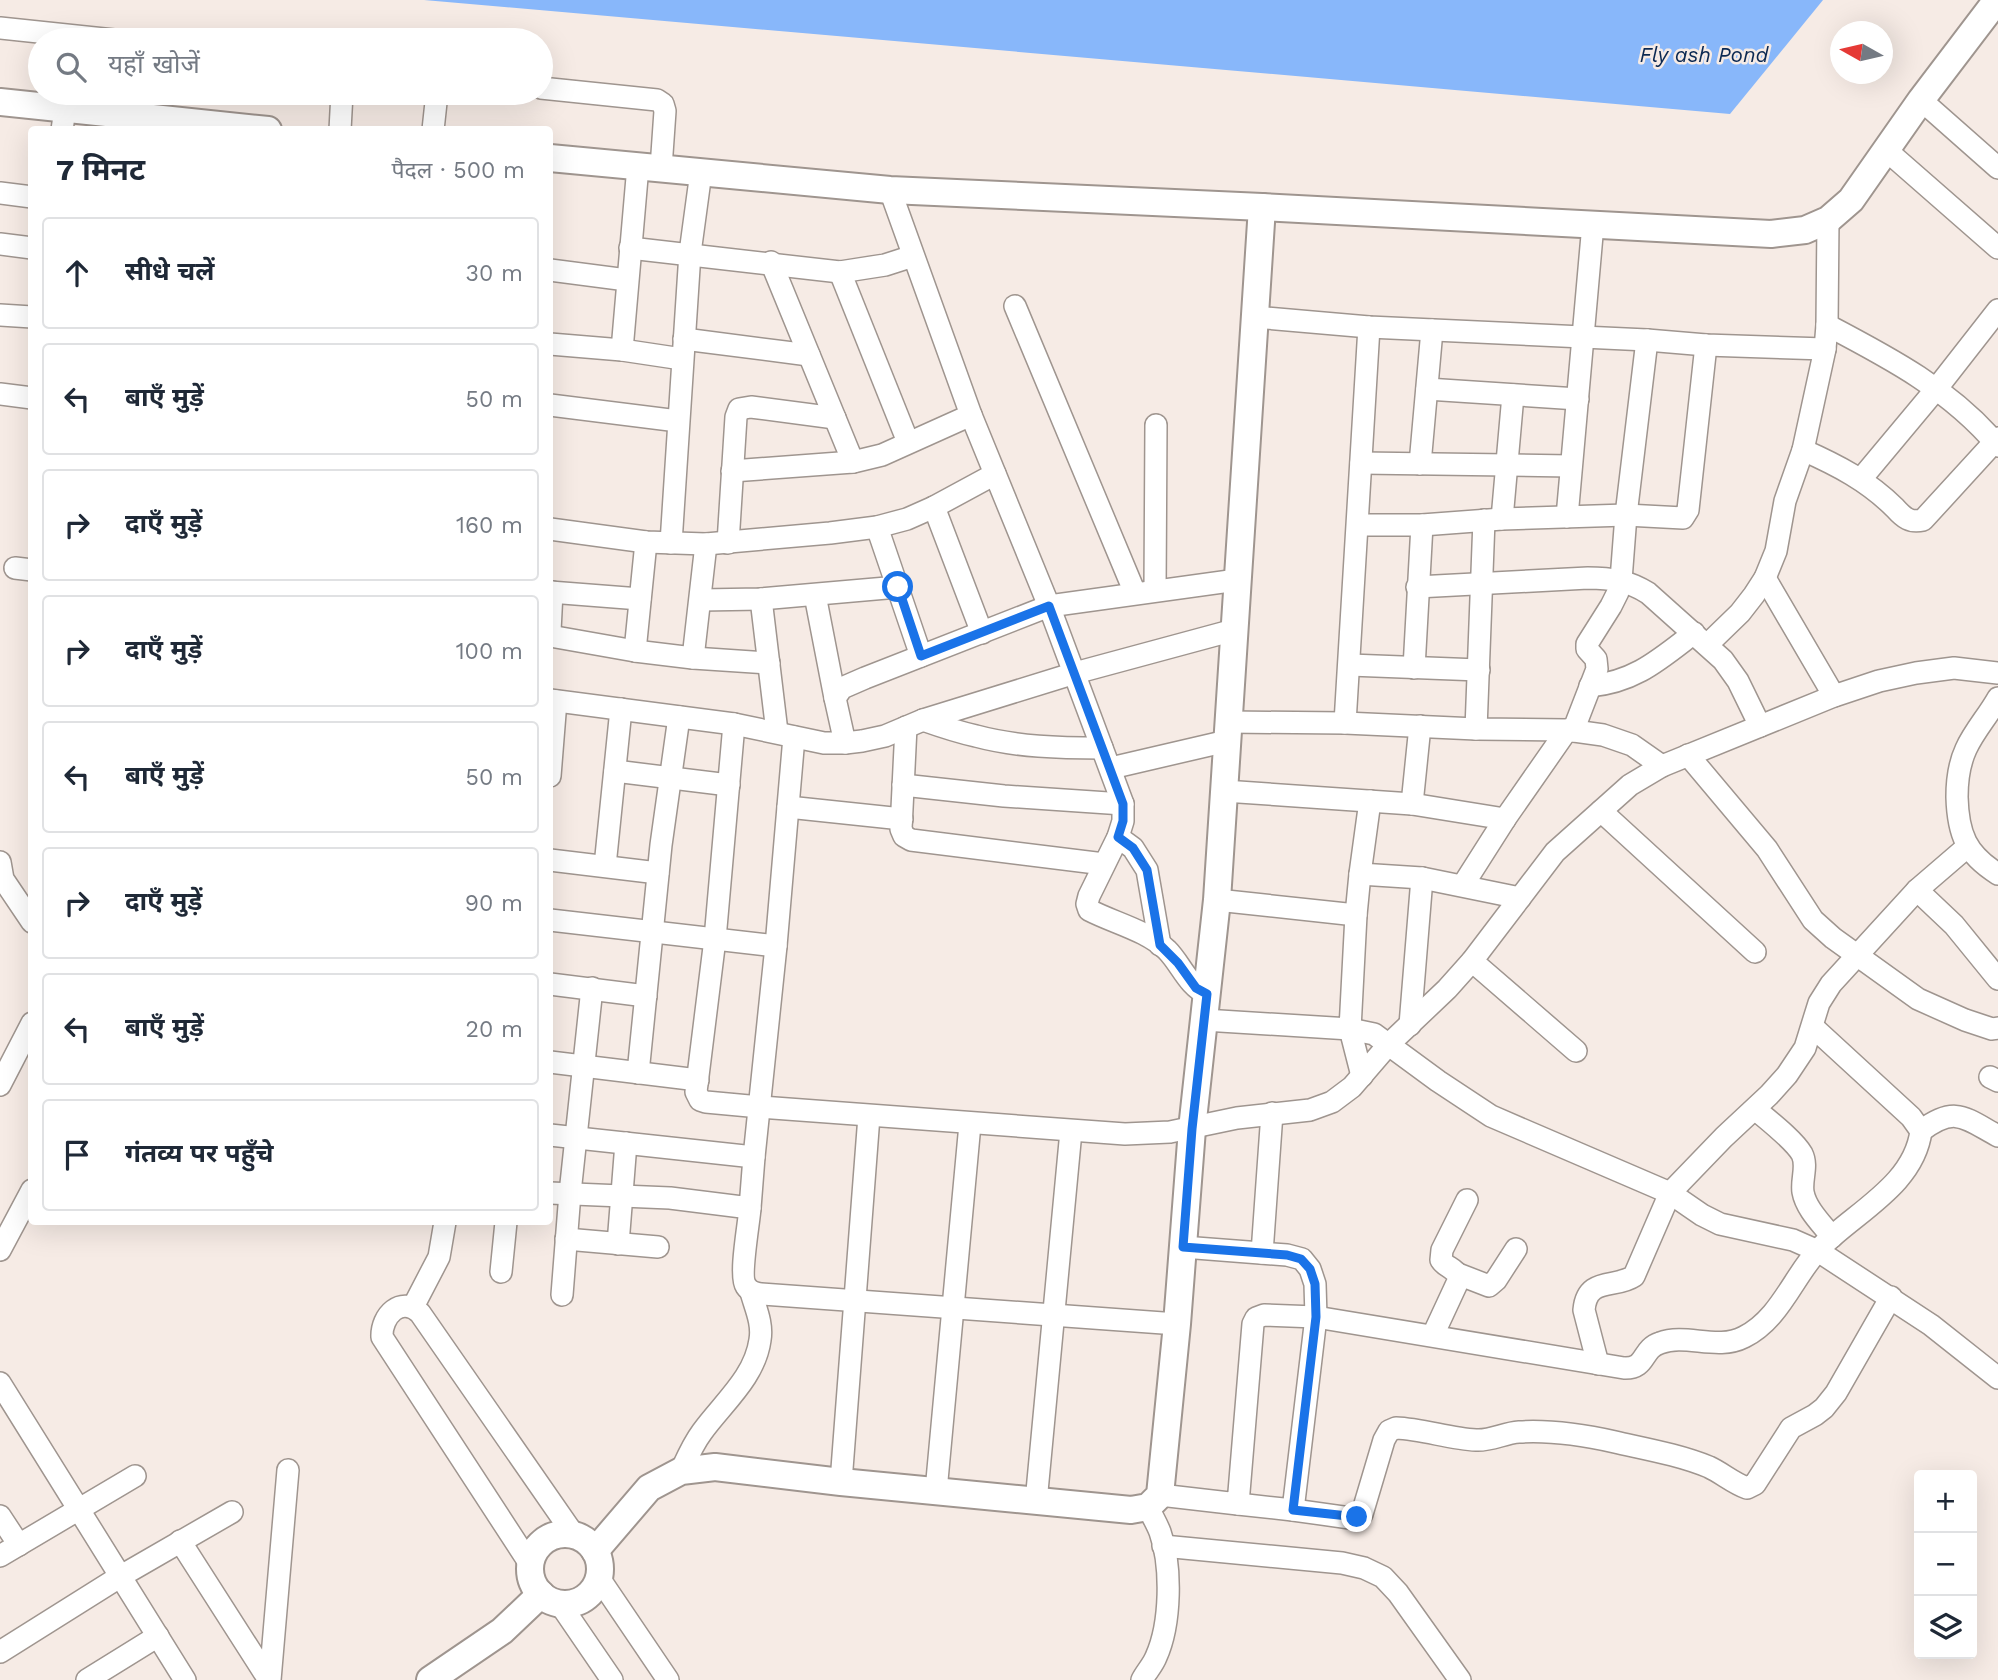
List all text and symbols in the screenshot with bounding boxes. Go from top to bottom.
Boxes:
north arrow [1830,21,1893,84]
search box [28,28,553,105]
water label: Fly ash Pond [1639,42,1770,67]
icon: search [52,48,90,86]
text: यहाँ खोजें [108,49,200,79]
text: 7 मिनट [56,152,145,187]
text: पैदल · 500 m [391,157,525,184]
icon: ahead [58,254,96,292]
text: सीधे चलें [125,256,214,286]
text: 30 m [466,260,523,287]
icon: left [58,380,96,418]
text: बाएँ मुड़ें [125,382,204,412]
text: 50 m [466,386,523,413]
icon: right [58,506,96,544]
text: दाएँ मुड़ें [125,508,202,538]
text: 160 m [456,512,523,539]
route start [882,571,913,602]
icon: right [58,632,96,670]
text: दाएँ मुड़ें [125,634,202,664]
text: 100 m [456,638,523,665]
icon: left [58,758,96,796]
text: बाएँ मुड़ें [125,760,204,790]
text: 50 m [466,764,523,791]
icon: right [58,884,96,922]
text: दाएँ मुड़ें [125,886,202,916]
text: 90 m [465,890,523,917]
icon: left [58,1010,96,1048]
text: बाएँ मुड़ें [125,1012,204,1042]
text: 20 m [466,1016,523,1043]
icon: arrive [58,1136,96,1174]
text: गंतव्य पर पहुँचे [125,1138,274,1168]
map controls [1914,1470,1977,1659]
button: + [1914,1470,1977,1533]
route end [1341,1501,1372,1532]
button: − [1914,1533,1977,1596]
button: layers [1914,1596,1977,1659]

